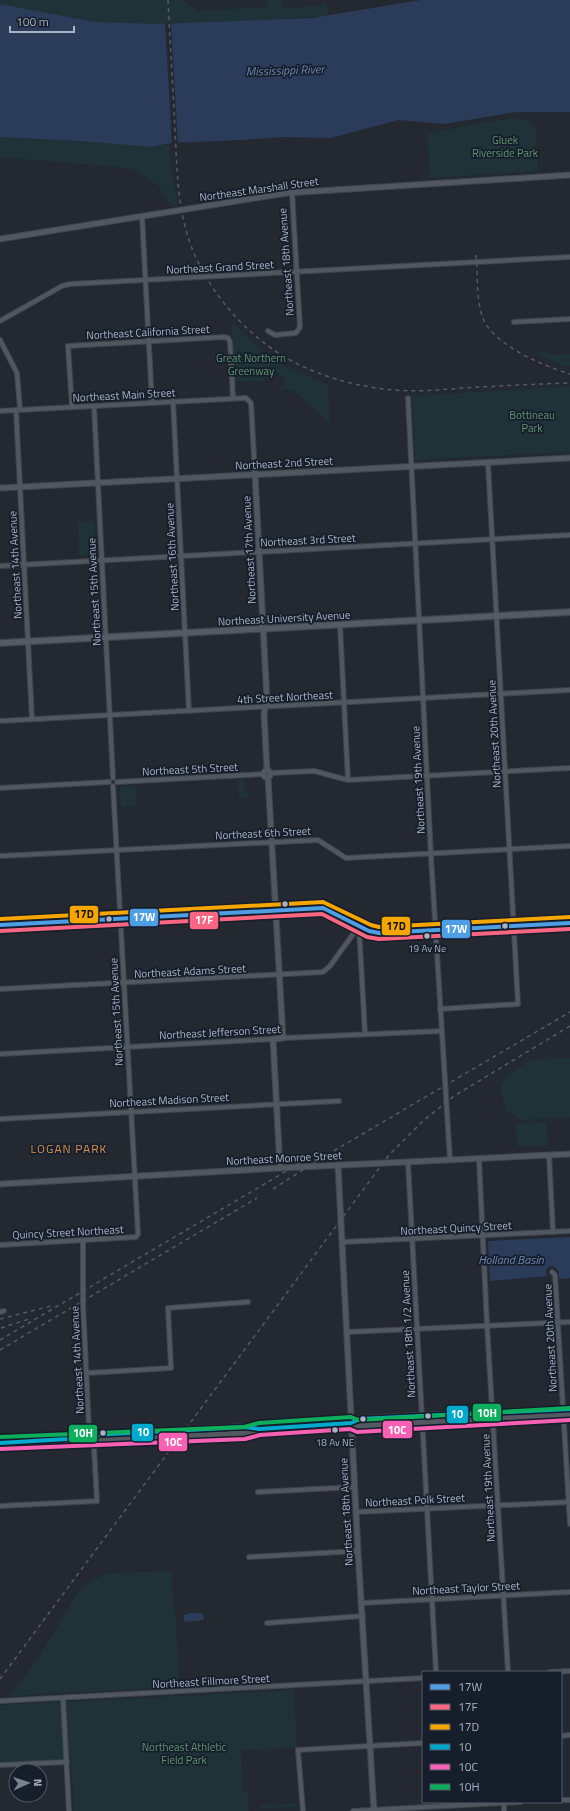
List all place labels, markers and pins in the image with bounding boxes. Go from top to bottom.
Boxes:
unlabelled marker [280,899,290,909]
unlabelled marker [104,914,114,924]
unlabelled marker [500,921,510,931]
marker: 19 Av Ne [422,931,432,941]
place label: 19 Av Ne [408,941,446,956]
unlabelled marker [423,1411,433,1421]
unlabelled marker [358,1414,368,1424]
marker: 18 Av NE [330,1425,340,1435]
unlabelled marker [98,1428,108,1438]
place label: 18 Av NE [316,1435,355,1450]

